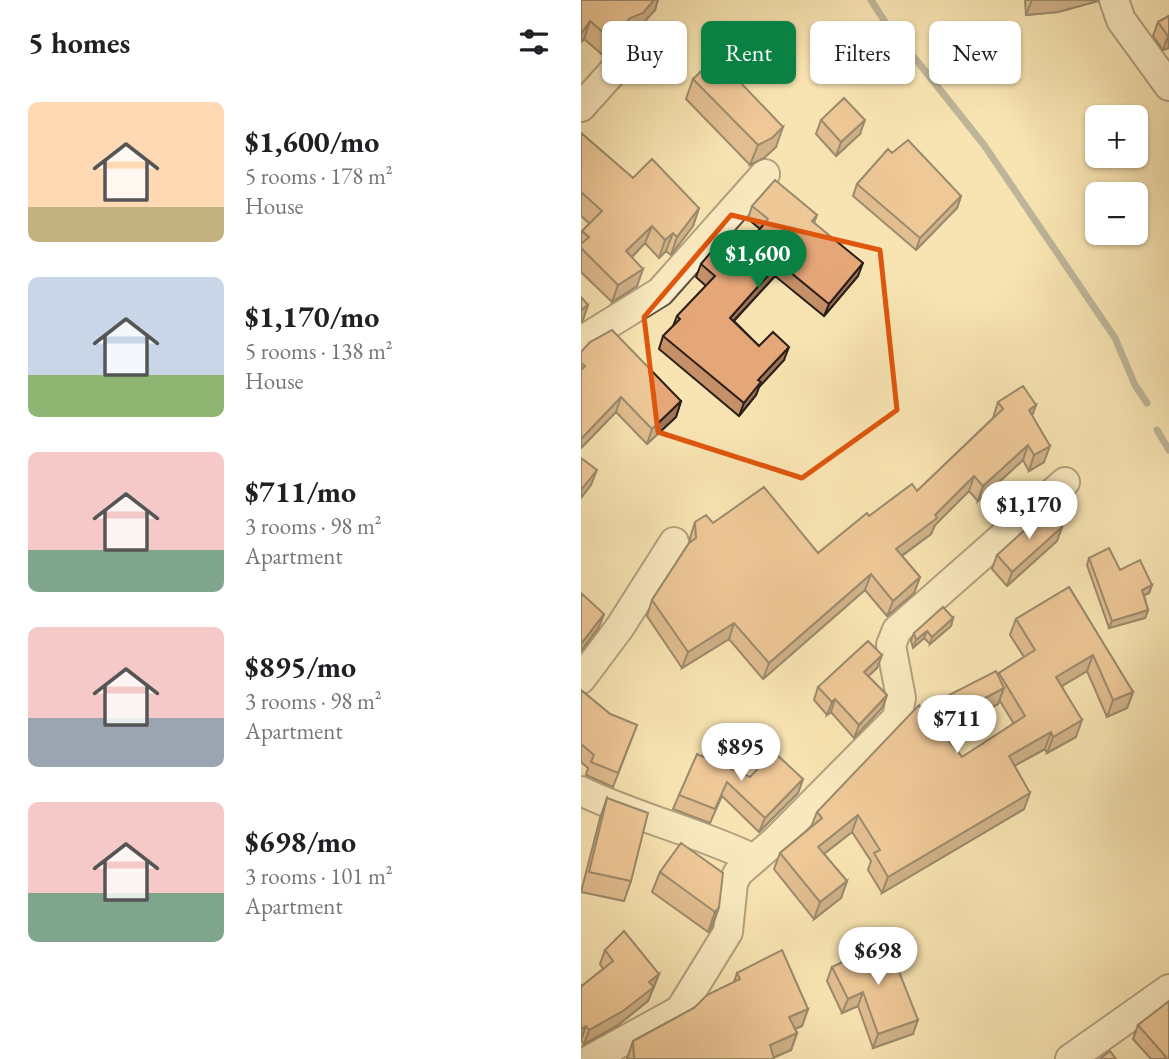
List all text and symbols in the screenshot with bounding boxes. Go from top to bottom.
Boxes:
chip: Buy [602,21,687,84]
chip: Rent [701,21,796,84]
chip: Filters [810,21,915,84]
chip: New [929,21,1021,84]
text: 5 homes [28,23,130,62]
icon: filters [515,23,553,61]
map controls [1085,105,1148,245]
button: + [1085,105,1148,168]
text: $1,600/mo [245,122,379,161]
icon: home [84,130,168,214]
text: 5 rooms · 178 m² [245,161,393,191]
button: − [1085,182,1148,245]
text: House [245,191,304,221]
pin: $1,600 [701,230,815,290]
text: $1,600 [726,238,790,268]
text: $1,170/mo [245,297,379,336]
icon: home [84,305,168,389]
text: 5 rooms · 138 m² [245,336,393,366]
text: House [245,366,304,396]
text: $711/mo [245,472,356,511]
icon: home [84,480,168,564]
pin: $1,170 [972,482,1086,541]
text: $1,170 [997,489,1061,519]
text: 3 rooms · 98 m² [245,511,382,541]
text: Apartment [245,541,343,571]
text: $895/mo [245,647,356,686]
icon: home [84,655,168,739]
text: 3 rooms · 98 m² [245,686,382,716]
pin: $711 [916,696,998,755]
text: $711 [933,703,981,733]
text: Apartment [245,716,343,746]
pin: $895 [700,724,782,783]
text: $895 [717,731,765,761]
text: $698/mo [245,822,356,861]
icon: home [84,830,168,914]
text: 3 rooms · 101 m² [245,861,393,891]
text: Apartment [245,891,343,921]
pin: $698 [837,928,919,987]
text: $698 [854,935,902,965]

